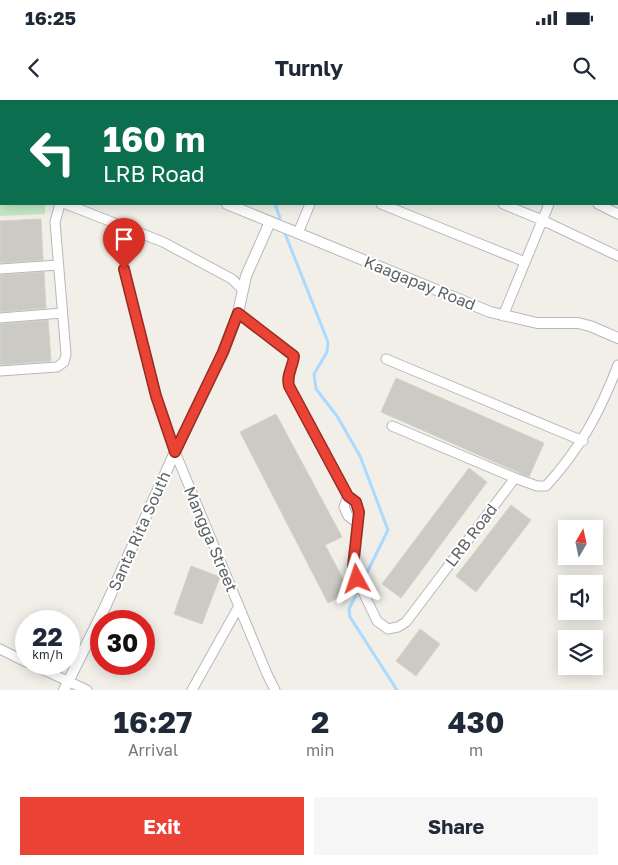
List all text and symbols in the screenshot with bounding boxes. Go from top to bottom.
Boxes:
text: 16:25 [25,6,76,29]
icon: back [20,54,48,82]
text: Turnly [275,54,343,81]
icon: search [570,54,598,82]
text: 160 m [103,118,205,160]
icon: left [20,120,85,185]
text: LRB Road [103,160,205,187]
pin [103,218,145,269]
icon: arrive [110,225,138,253]
street label: Kaagapay Road [361,252,479,314]
street label: Santa Rita South [104,468,174,594]
street label: Mangga Street [180,483,242,595]
street label: LRB Road [441,499,501,571]
north arrow [558,520,602,565]
map controls [558,520,603,675]
position arrow [330,552,382,604]
button: sound [558,575,603,620]
speed limit sign: 30 [90,610,155,675]
text: 22 [32,621,63,652]
button: layers [558,630,603,675]
text: km/h [32,647,63,662]
text: 16:27 [114,704,192,740]
text: 2 [311,704,329,740]
text: 430 [448,704,504,740]
text: Arrival [128,740,178,760]
text: min [306,740,334,760]
text: m [469,740,483,760]
button: Exit [20,797,304,855]
button: Share [314,797,598,855]

